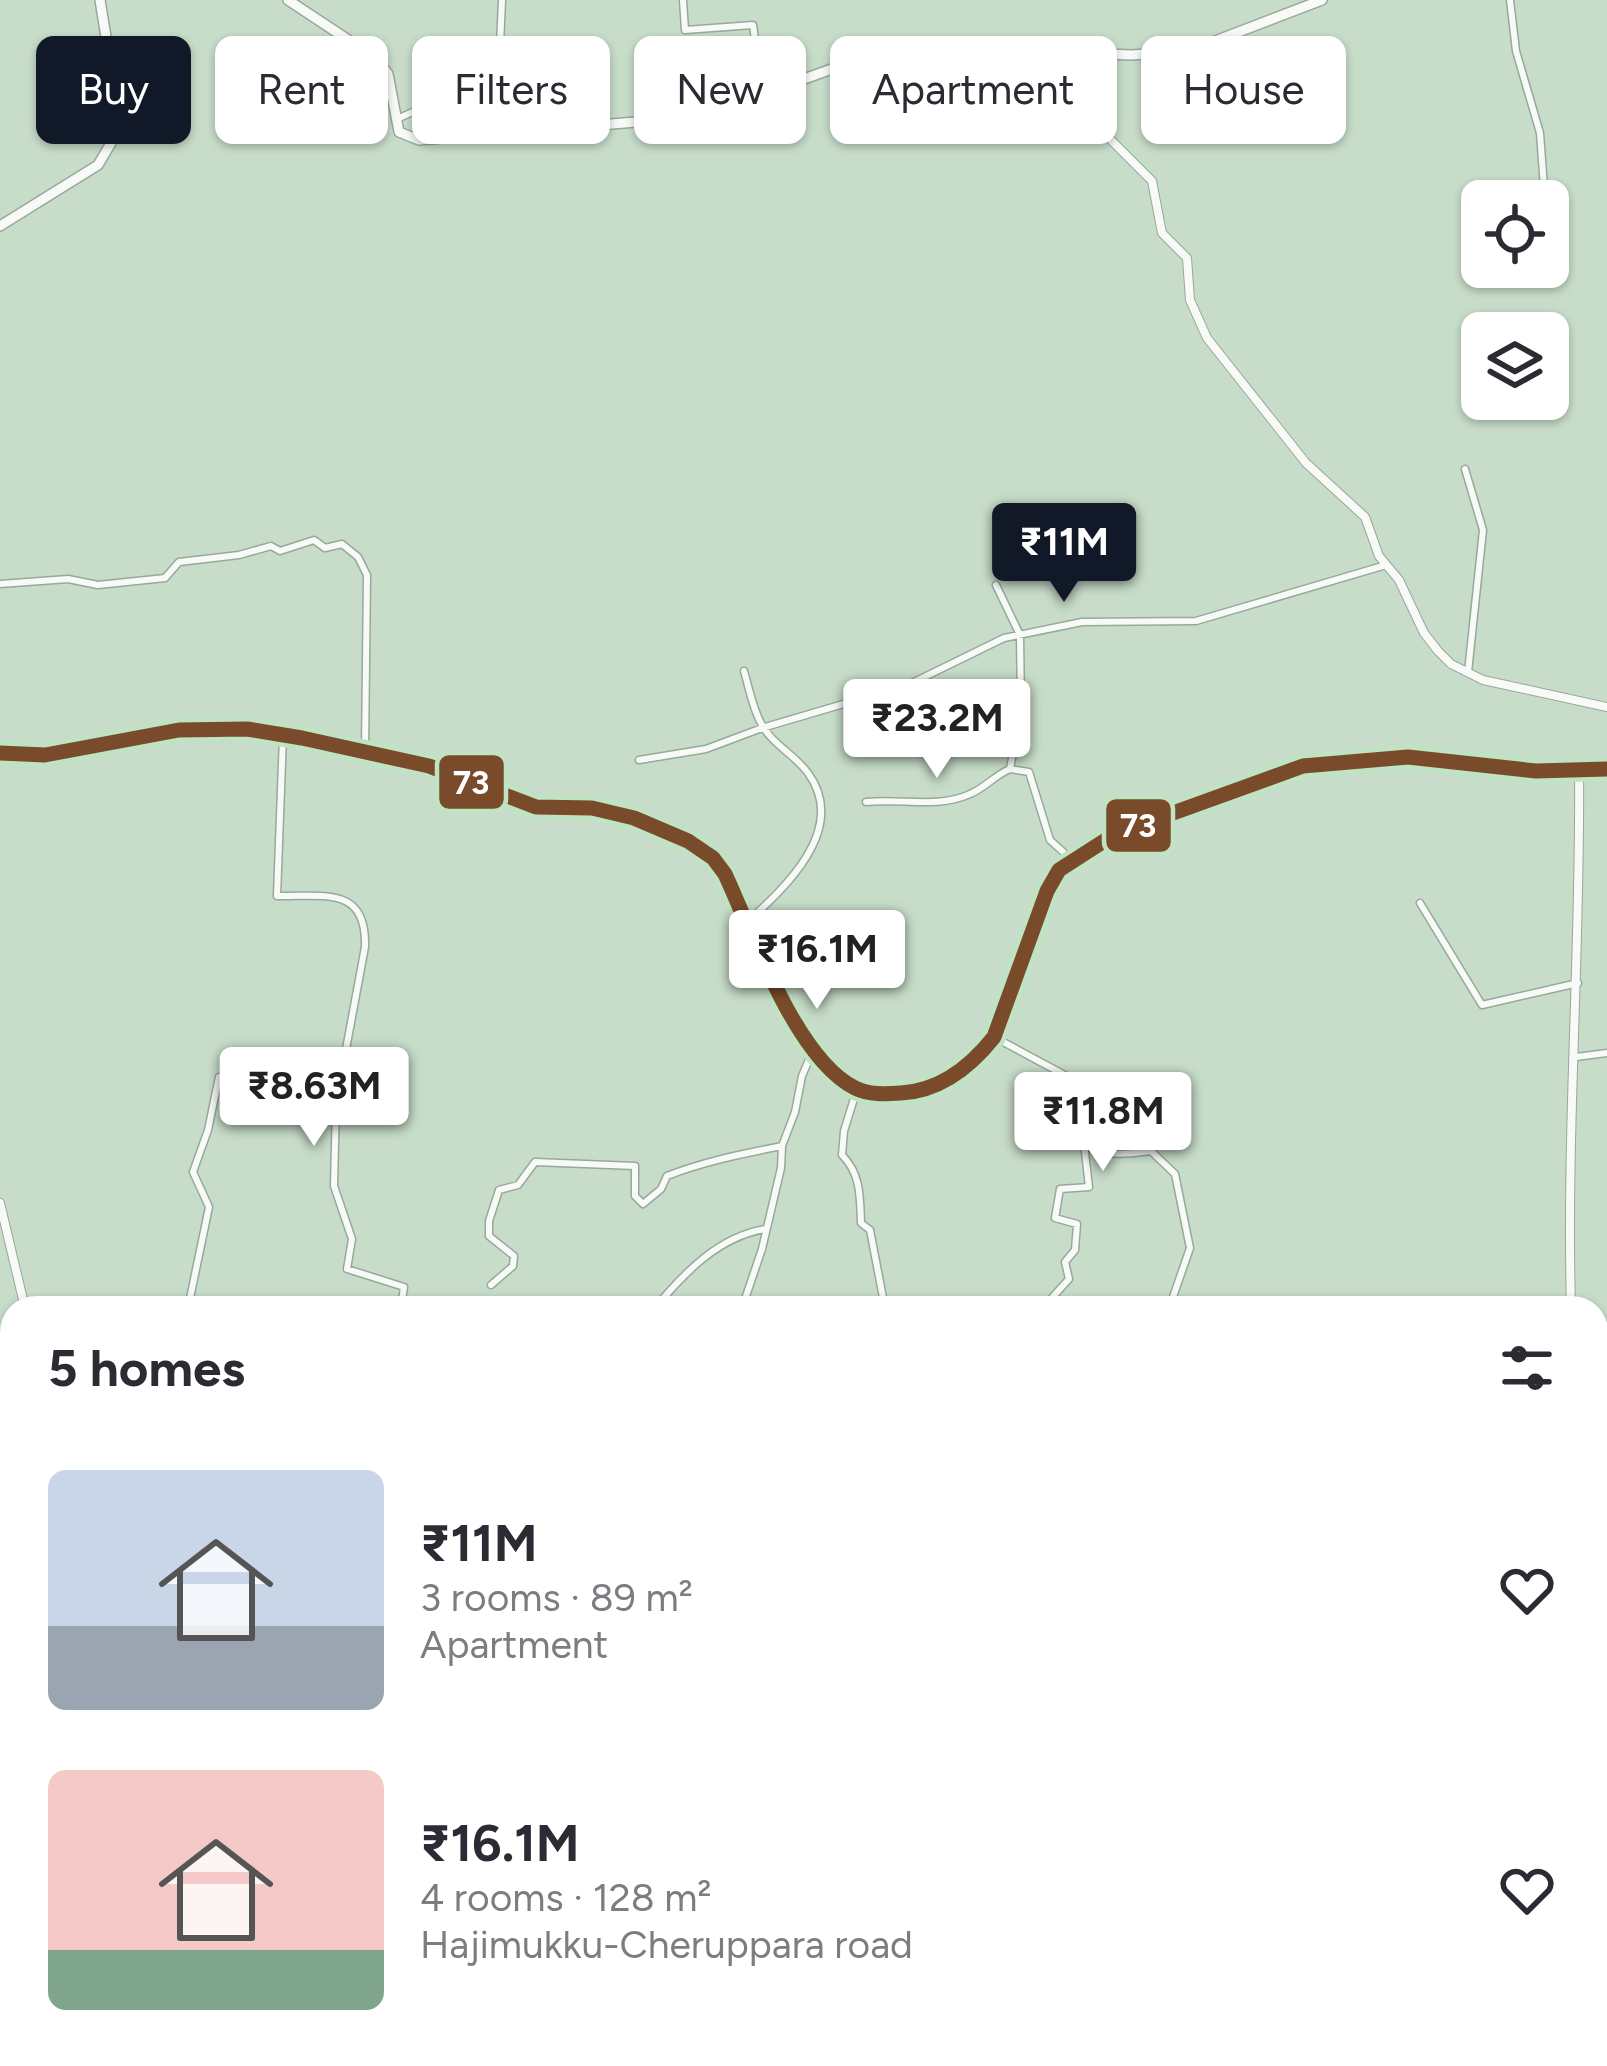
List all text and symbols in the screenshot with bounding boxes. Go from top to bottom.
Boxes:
chip: Buy [36,36,191,144]
chip: Rent [215,36,388,144]
chip: Filters [412,36,610,144]
chip: New [634,36,806,144]
chip: Apartment [830,36,1117,144]
chip: House [1141,36,1346,144]
map controls [1461,180,1569,420]
button: locate [1461,180,1569,288]
button: layers [1461,312,1569,420]
pin: ₹11M [993,503,1135,605]
text: ₹11M [1019,518,1109,565]
pin: ₹23.2M [839,679,1035,781]
text: ₹23.2M [870,694,1004,741]
line badge: 73 [437,753,506,811]
text: 73 [453,763,489,802]
line badge: 73 [1104,797,1173,854]
text: 73 [1120,806,1156,845]
pin: ₹16.1M [719,910,915,1012]
text: ₹16.1M [756,925,878,972]
pin: ₹8.63M [216,1047,412,1149]
text: ₹8.63M [247,1062,381,1109]
pin: ₹11.8M [1005,1072,1201,1174]
text: ₹11.8M [1041,1087,1165,1134]
icon: filters [1494,1335,1560,1401]
text: 5 homes [48,1338,245,1399]
text: ₹11M [420,1513,537,1574]
icon: home [144,1518,288,1662]
icon: heart [1494,1557,1560,1623]
text: 3 rooms · 89 m² [420,1574,693,1621]
text: Apartment [420,1621,608,1668]
text: ₹16.1M [420,1813,580,1874]
icon: home [144,1818,288,1962]
icon: heart [1494,1857,1560,1923]
text: 4 rooms · 128 m² [420,1874,712,1921]
text: Hajimukku-Cheruppara road [420,1921,913,1968]

